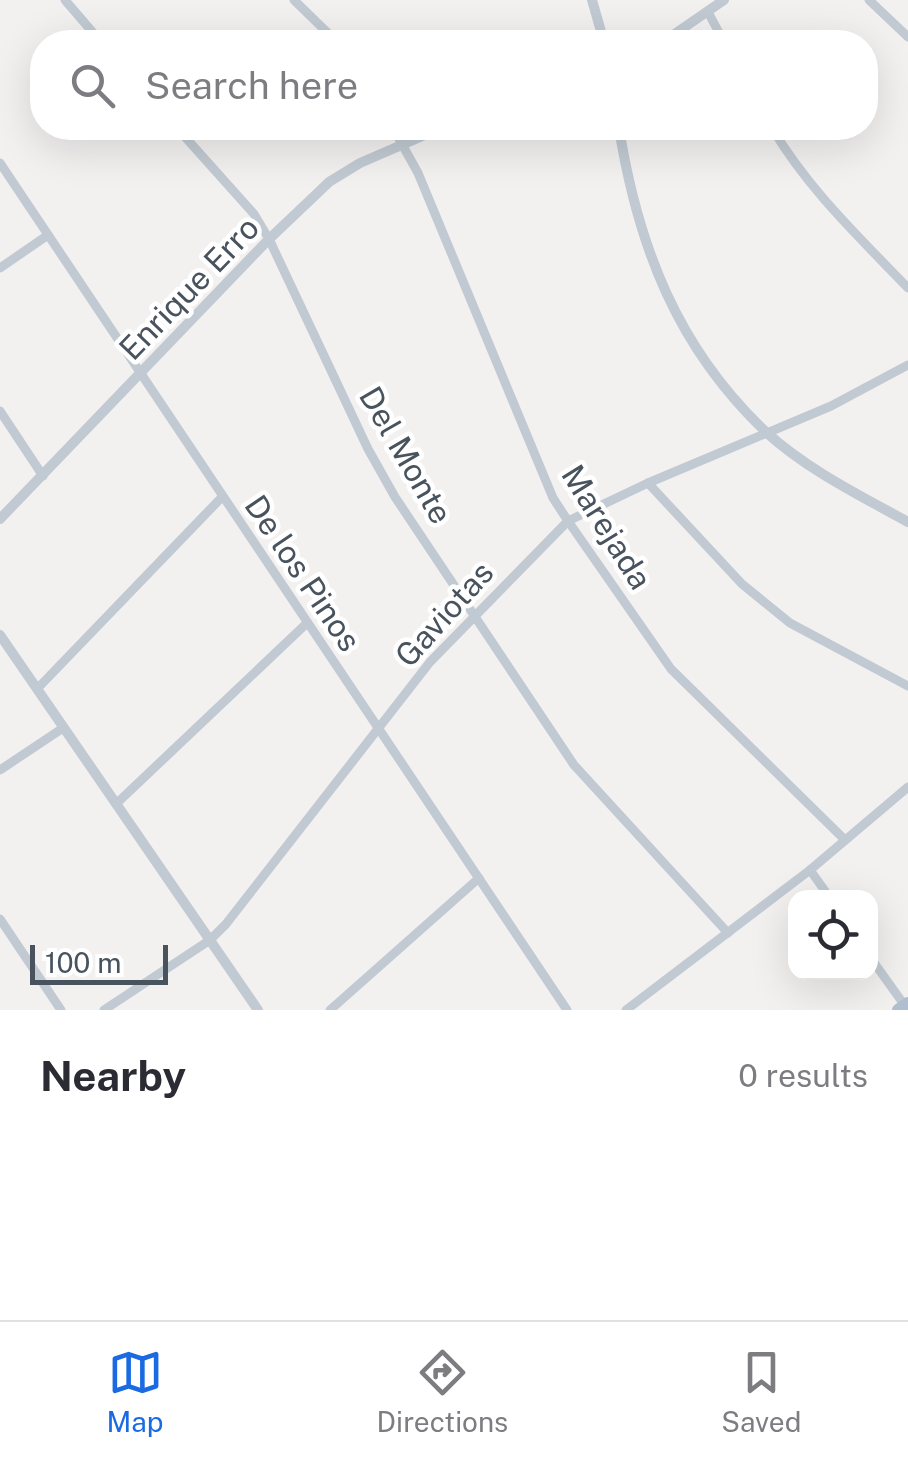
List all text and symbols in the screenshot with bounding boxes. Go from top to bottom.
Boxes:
search box [30,30,878,140]
icon: search [65,58,120,113]
text: Search here [145,63,358,108]
street label: Enrique Erro [112,209,266,367]
street label: Del Monte [352,380,460,530]
street label: Marejada [554,458,660,596]
street label: De los Pinos [237,488,369,658]
street label: Gaviotas [387,554,501,674]
map controls [788,890,878,980]
button: locate [788,890,878,980]
scale bar [30,940,168,984]
text: 100 m [45,946,122,979]
text: Nearby [40,1051,186,1100]
text: 0 results [738,1057,868,1094]
tab: Map [107,1345,163,1438]
tab: Directions [377,1345,508,1438]
tab: Saved [721,1345,801,1438]

